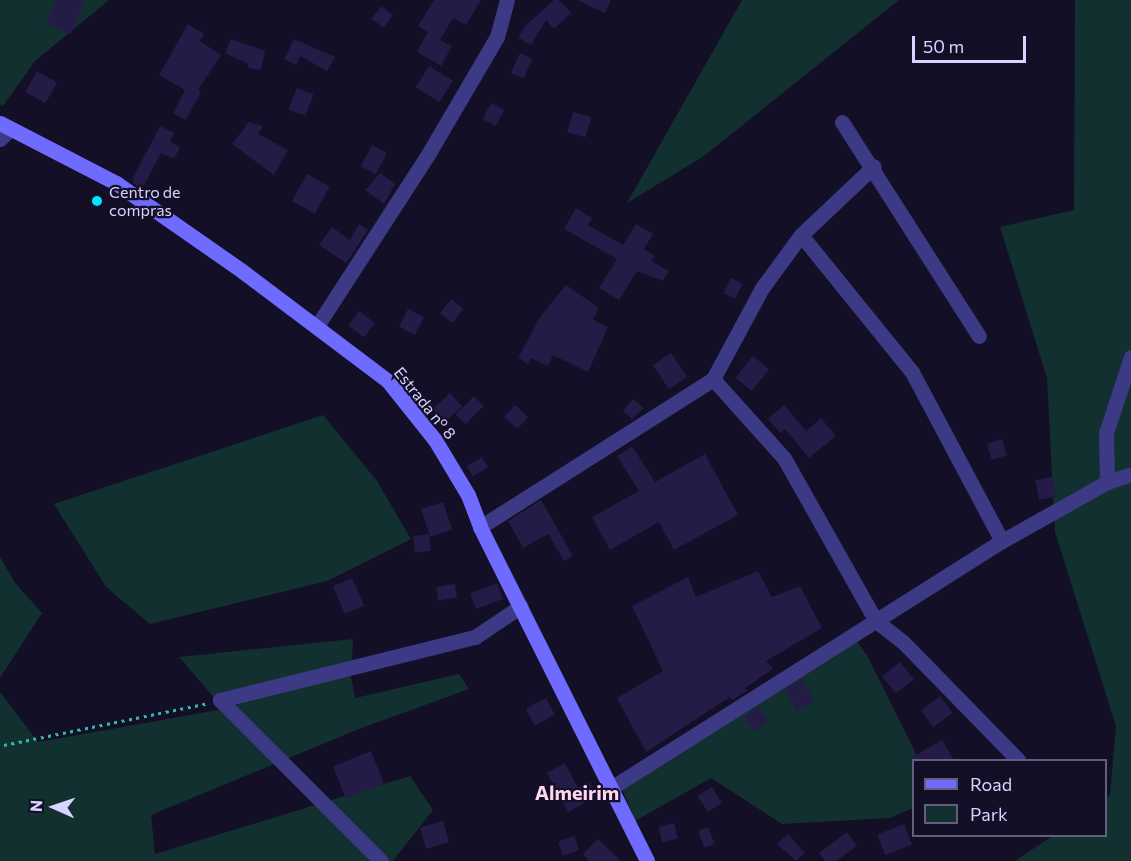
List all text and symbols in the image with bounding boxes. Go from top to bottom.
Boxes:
scale bar [915,24,1029,62]
text: 50 m [923,35,964,57]
place label: Centro de compras [109,182,181,220]
marker: Centro de compras [90,194,104,208]
street label: Estrada nº 8 [390,363,460,443]
legend [912,759,1107,837]
text: Road [970,773,1012,795]
north arrow [24,777,84,837]
district label: Almeirim [535,780,619,804]
text: N [26,800,45,813]
text: Park [970,803,1008,825]

